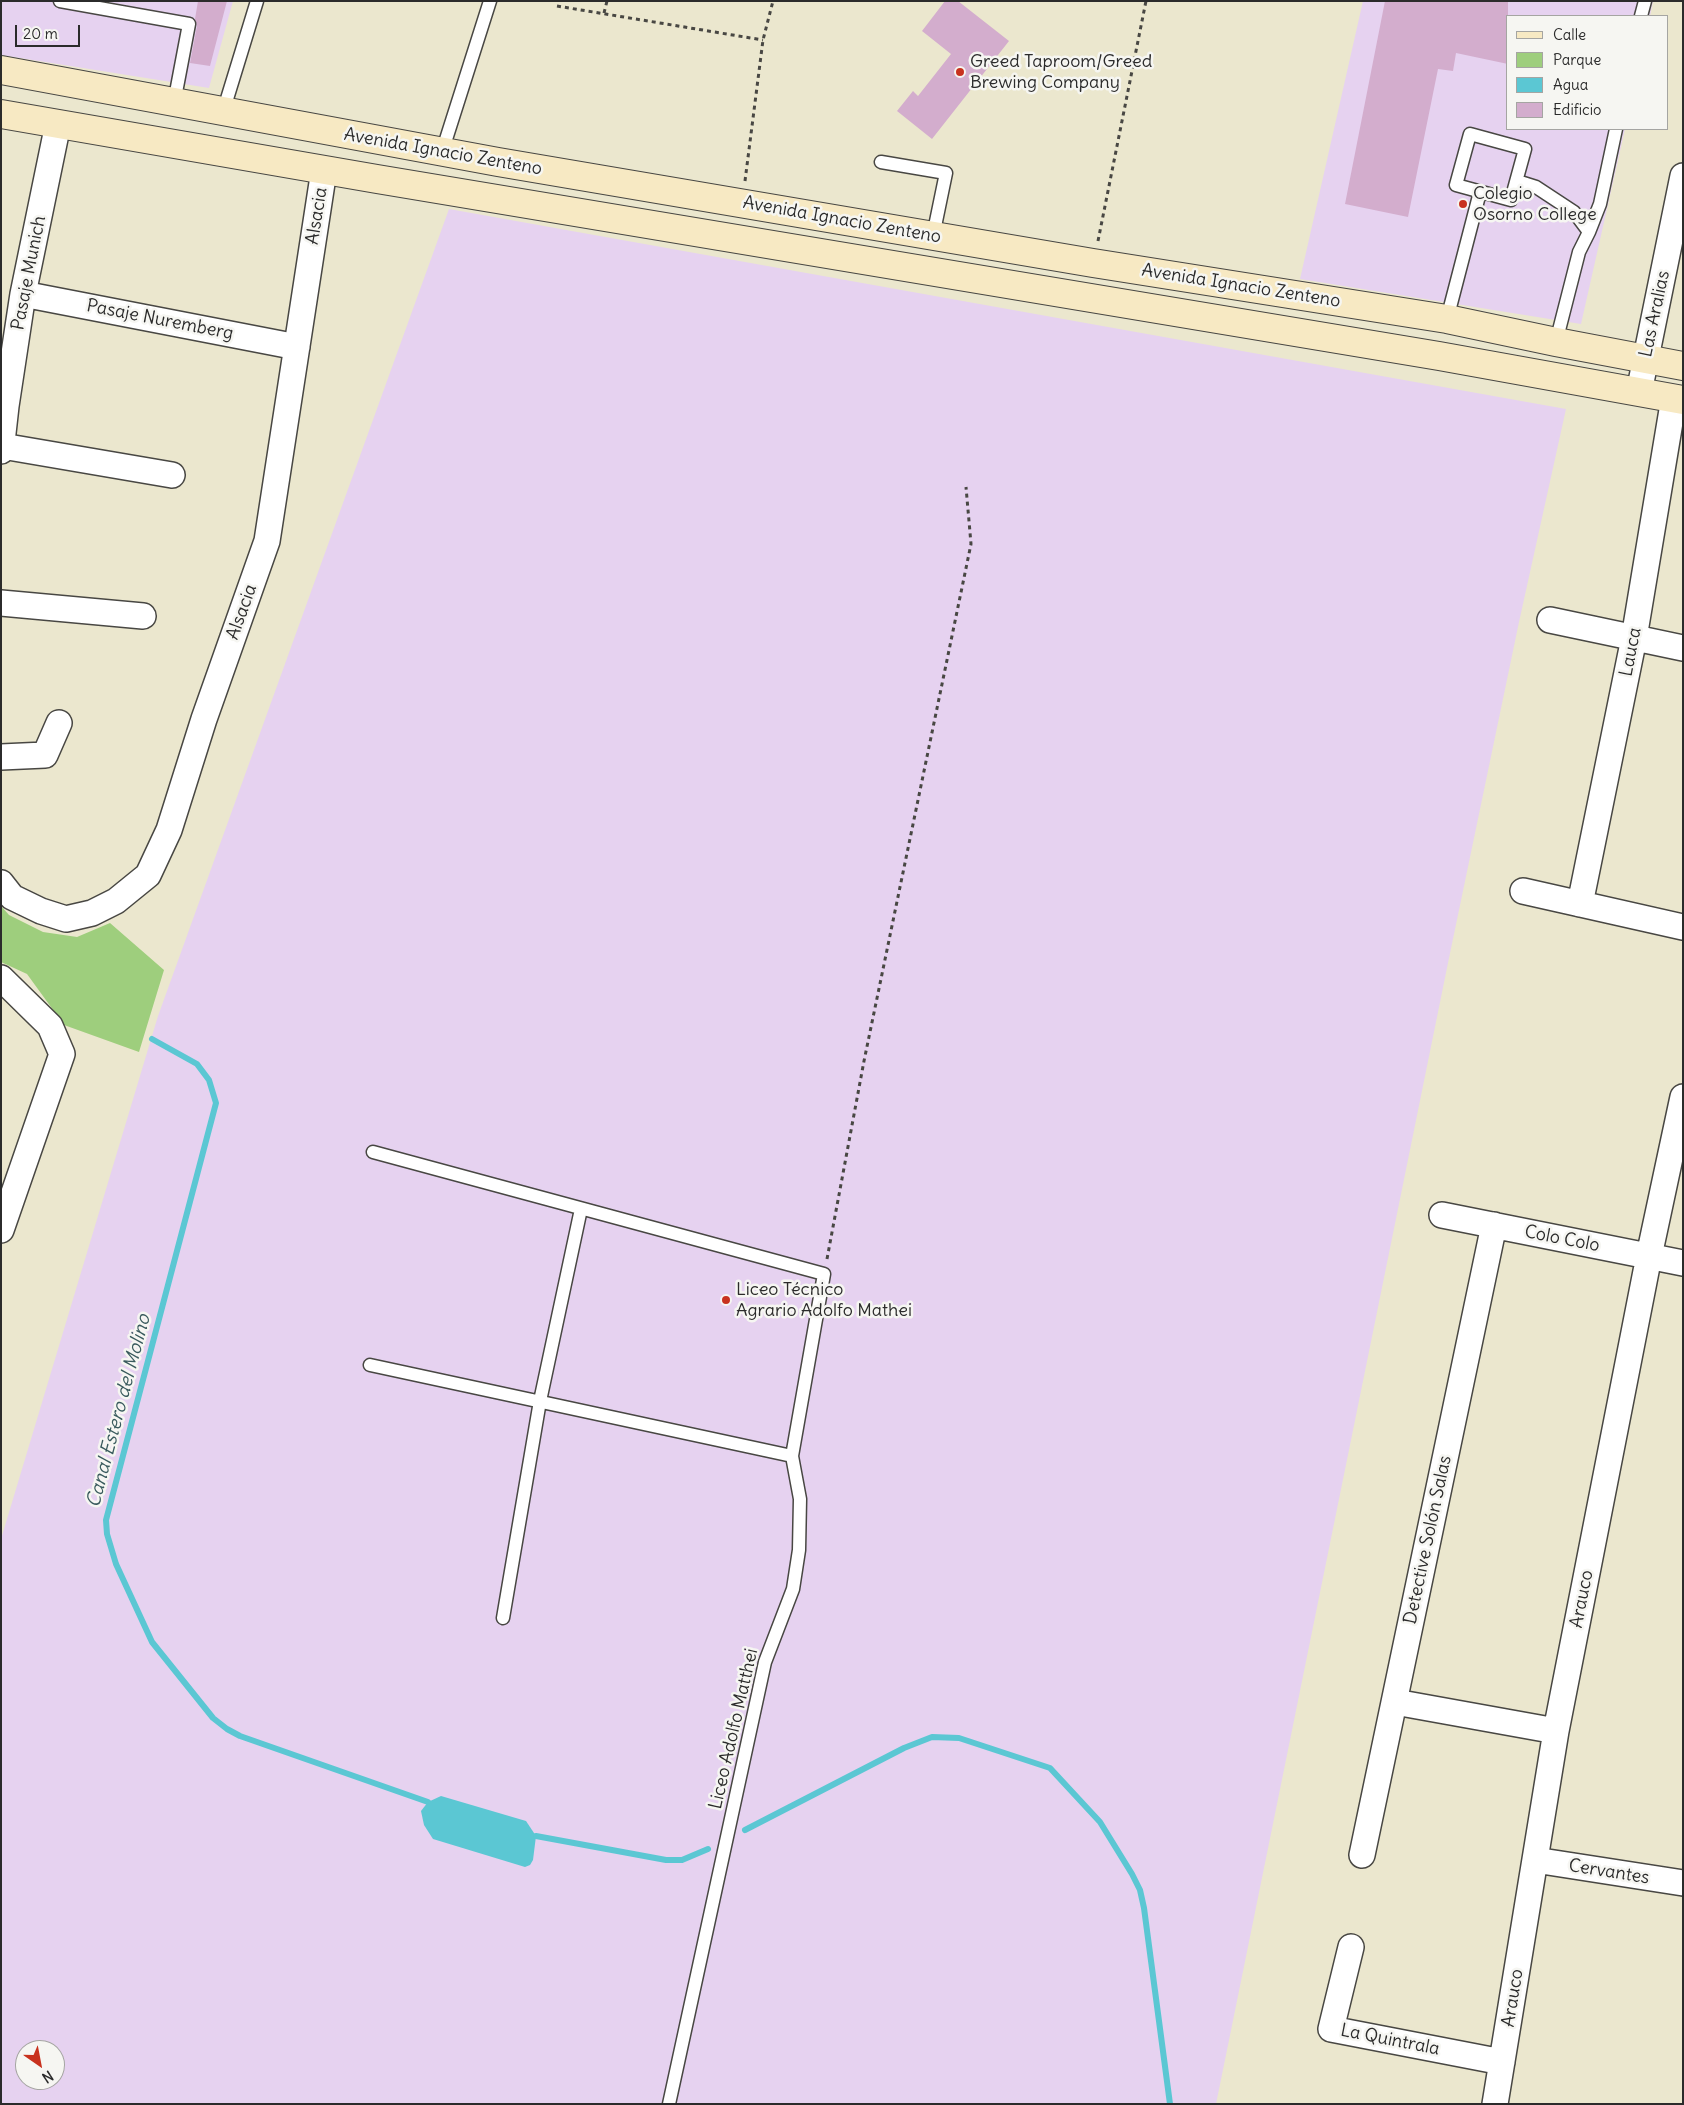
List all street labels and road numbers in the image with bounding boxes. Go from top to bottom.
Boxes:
street label: Avenida Ignacio Zenteno [342,124,544,180]
street label: Alsacia [302,186,332,246]
street label: Avenida Ignacio Zenteno [741,192,943,248]
street label: Pasaje Munich [7,214,51,332]
street label: Avenida Ignacio Zenteno [1140,260,1342,312]
street label: Las Aralias [1635,269,1675,359]
street label: Pasaje Nuremberg [85,295,235,345]
street label: Alsacia [222,581,262,643]
street label: Lauca [1616,626,1646,678]
street label: Colo Colo [1523,1221,1601,1257]
street label: Detective Solón Salas [1400,1454,1456,1626]
street label: Arauco [1566,1568,1598,1630]
street label: Liceo Adolfo Matthei [705,1647,763,1811]
street label: Cervantes [1567,1855,1651,1889]
street label: Arauco [1498,1967,1528,2029]
street label: La Quintrala [1339,2020,1441,2060]

